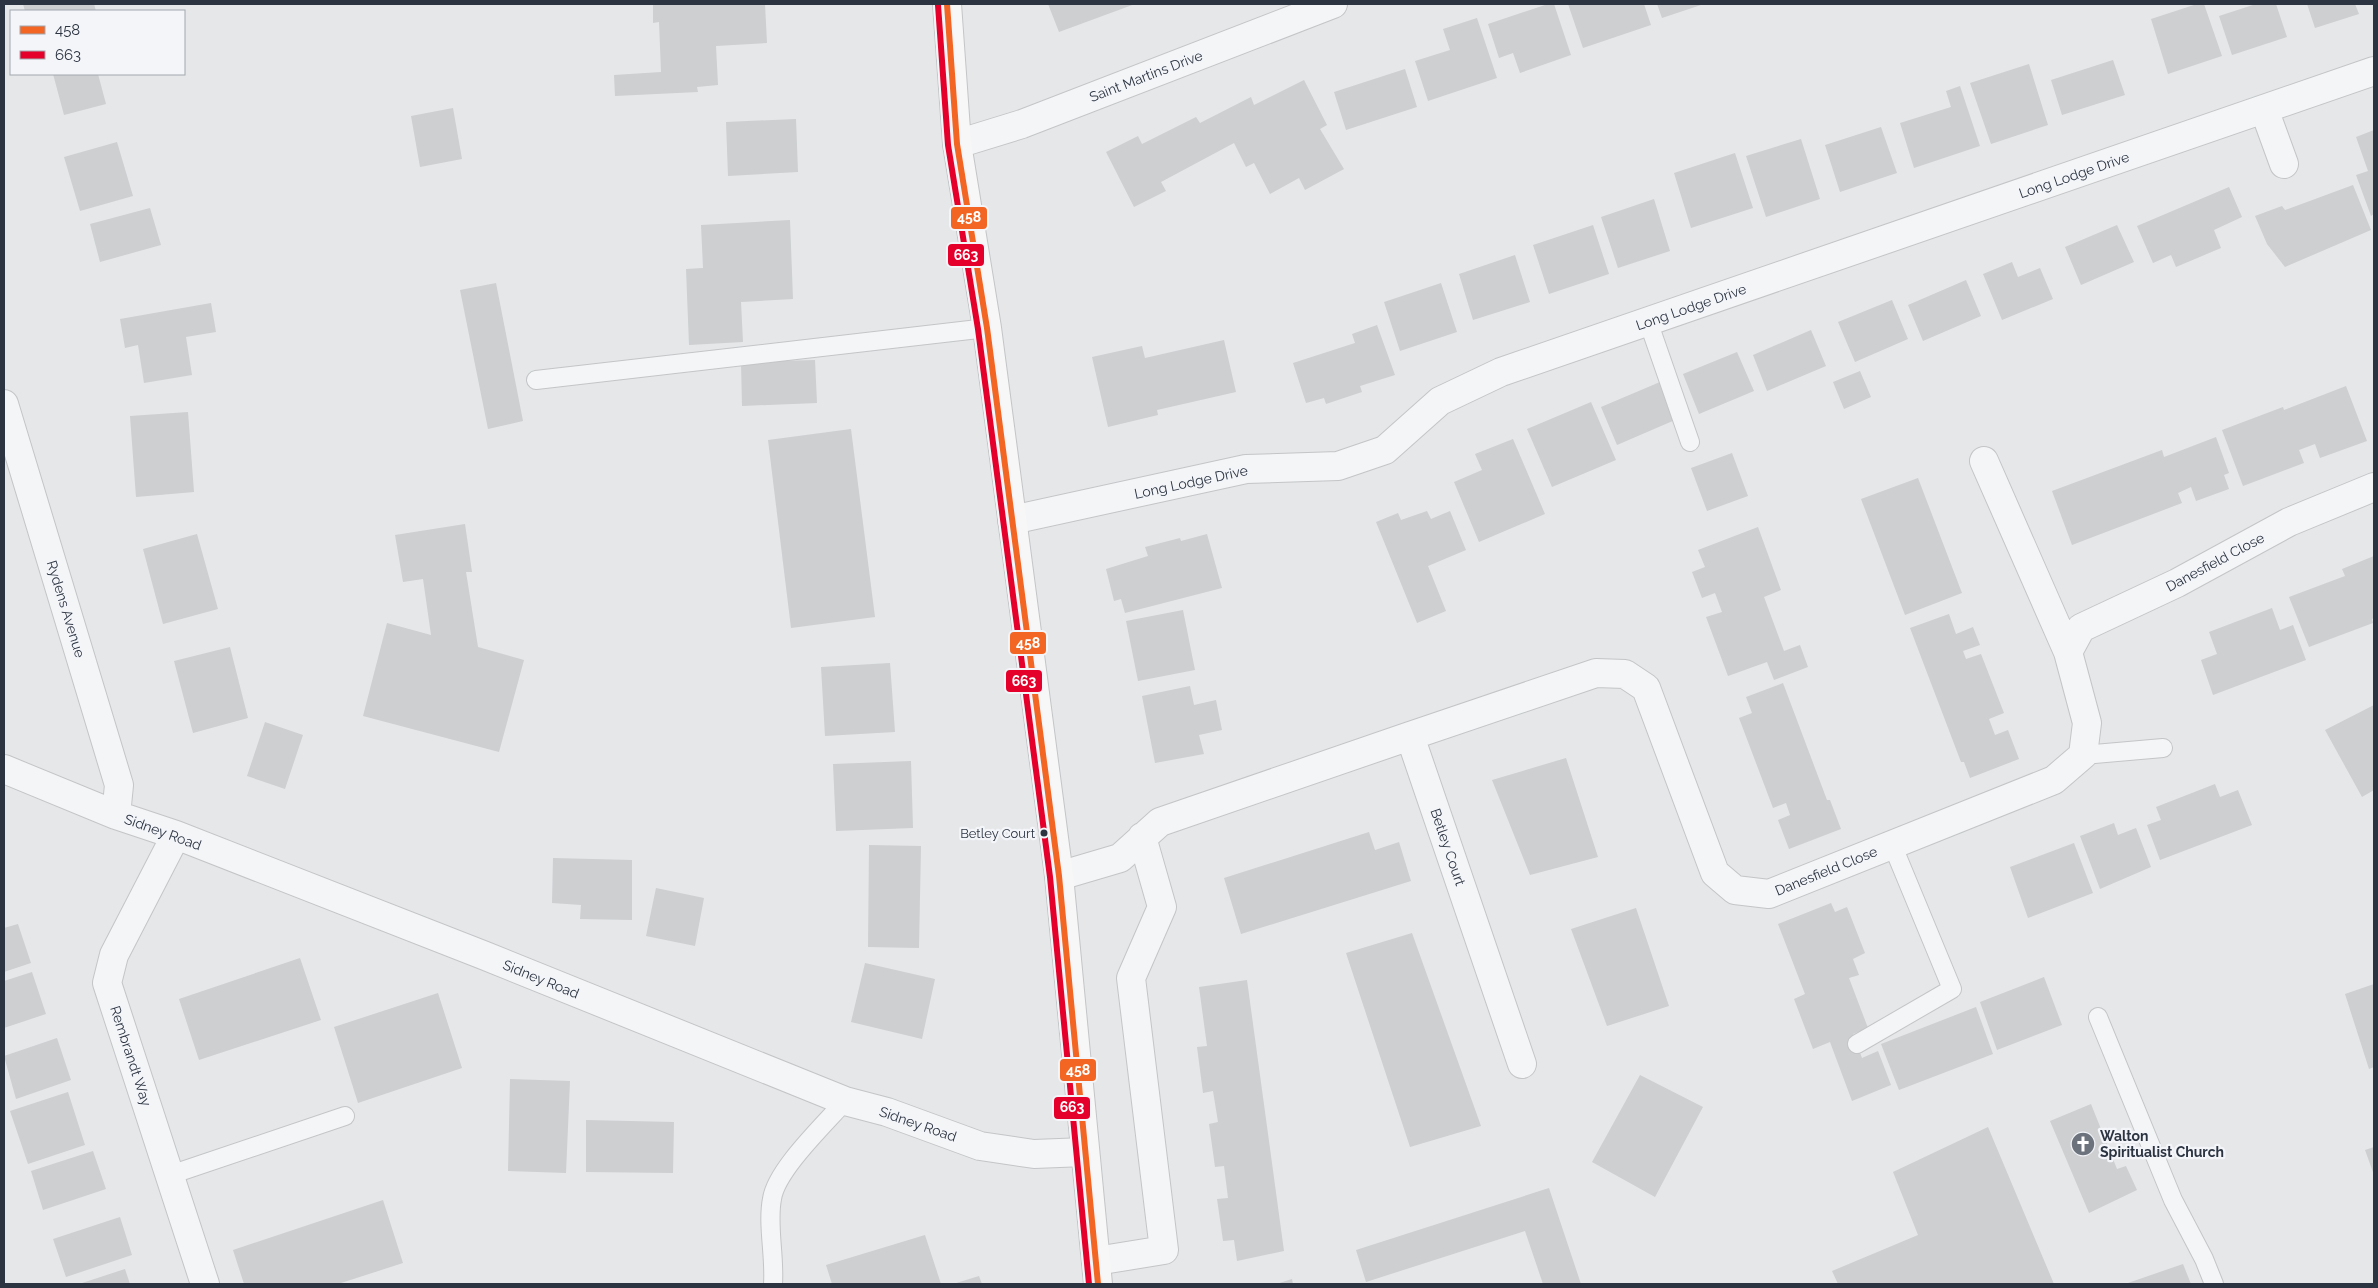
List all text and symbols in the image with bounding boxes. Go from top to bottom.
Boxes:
legend [10,10,185,75]
text: 458 [55,21,80,39]
text: 663 [55,46,81,64]
street label: Saint Martins Drive [1087,47,1205,105]
street label: Long Lodge Drive [2017,149,2131,201]
line badge: 458 [950,206,988,230]
text: 458 [957,209,981,225]
line badge: 663 [947,243,985,267]
text: 663 [954,247,979,263]
street label: Long Lodge Drive [1634,281,1748,333]
street label: Long Lodge Drive [1133,462,1249,502]
street label: Danesfield Close [2163,529,2267,595]
street label: Rydens Avenue [44,559,88,659]
line badge: 458 [1009,631,1047,655]
text: 458 [1016,635,1040,651]
line badge: 663 [1005,669,1043,693]
text: 663 [1012,673,1037,689]
street label: Betley Court [1427,806,1469,888]
street label: Sidney Road [122,811,204,853]
place label: Betley Court [960,826,1036,841]
marker: Betley Court [1039,828,1049,838]
street label: Danesfield Close [1773,843,1879,899]
street label: Sidney Road [501,956,581,1002]
street label: Rembrandt Way [107,1004,155,1109]
line badge: 458 [1059,1058,1097,1082]
text: 458 [1066,1062,1090,1078]
line badge: 663 [1053,1096,1091,1120]
text: 663 [1060,1099,1085,1115]
street label: Sidney Road [877,1103,959,1145]
place label: Walton Spiritualist Church [2100,1128,2224,1160]
church icon: Walton Spiritualist Church [2070,1131,2096,1157]

